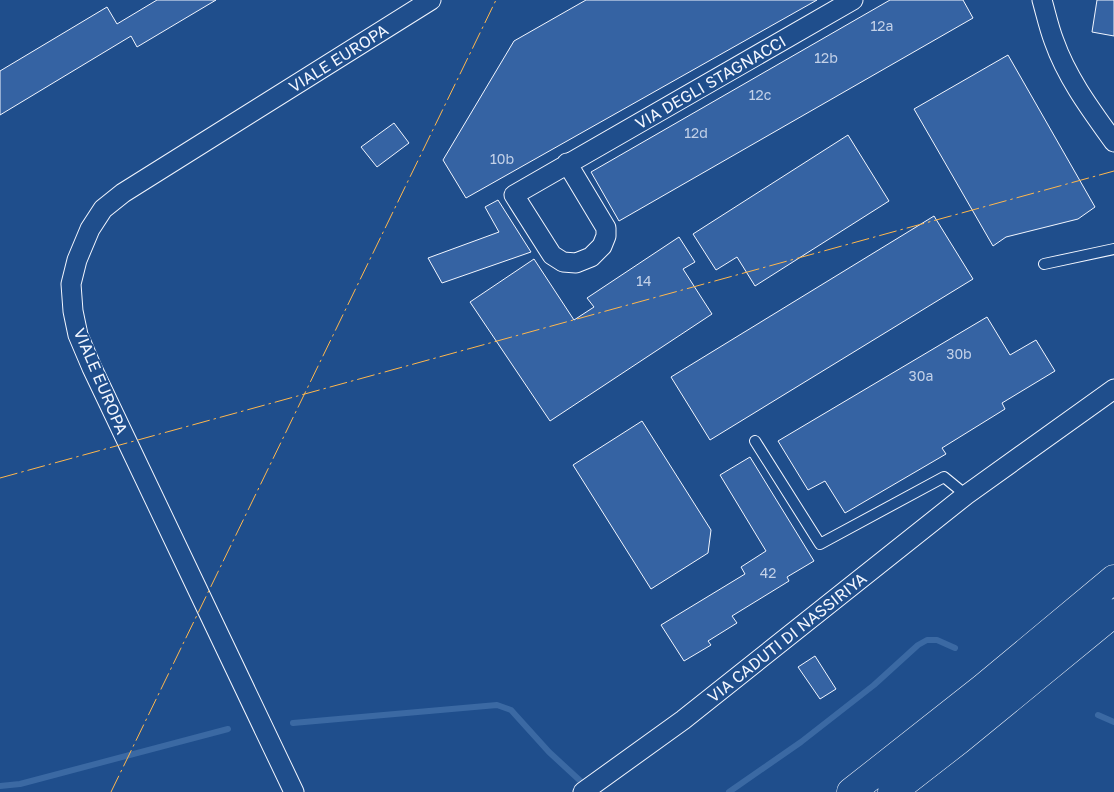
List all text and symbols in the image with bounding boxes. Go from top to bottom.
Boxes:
house number: 12a [871,17,893,34]
street label: VIALE EUROPA [285,19,392,97]
street label: VIA DEGLI STAGNACCI [631,31,789,133]
house number: 12b [814,49,838,66]
house number: 12c [749,86,772,103]
house number: 12d [684,124,708,141]
house number: 10b [490,150,514,167]
house number: 14 [636,272,652,289]
street label: VIALE EUROPA [70,325,132,437]
house number: 30b [946,345,972,362]
house number: 30a [909,367,933,384]
house number: 42 [760,564,776,581]
street label: VIA CADUTI DI NASSIRIYA [703,568,871,707]

